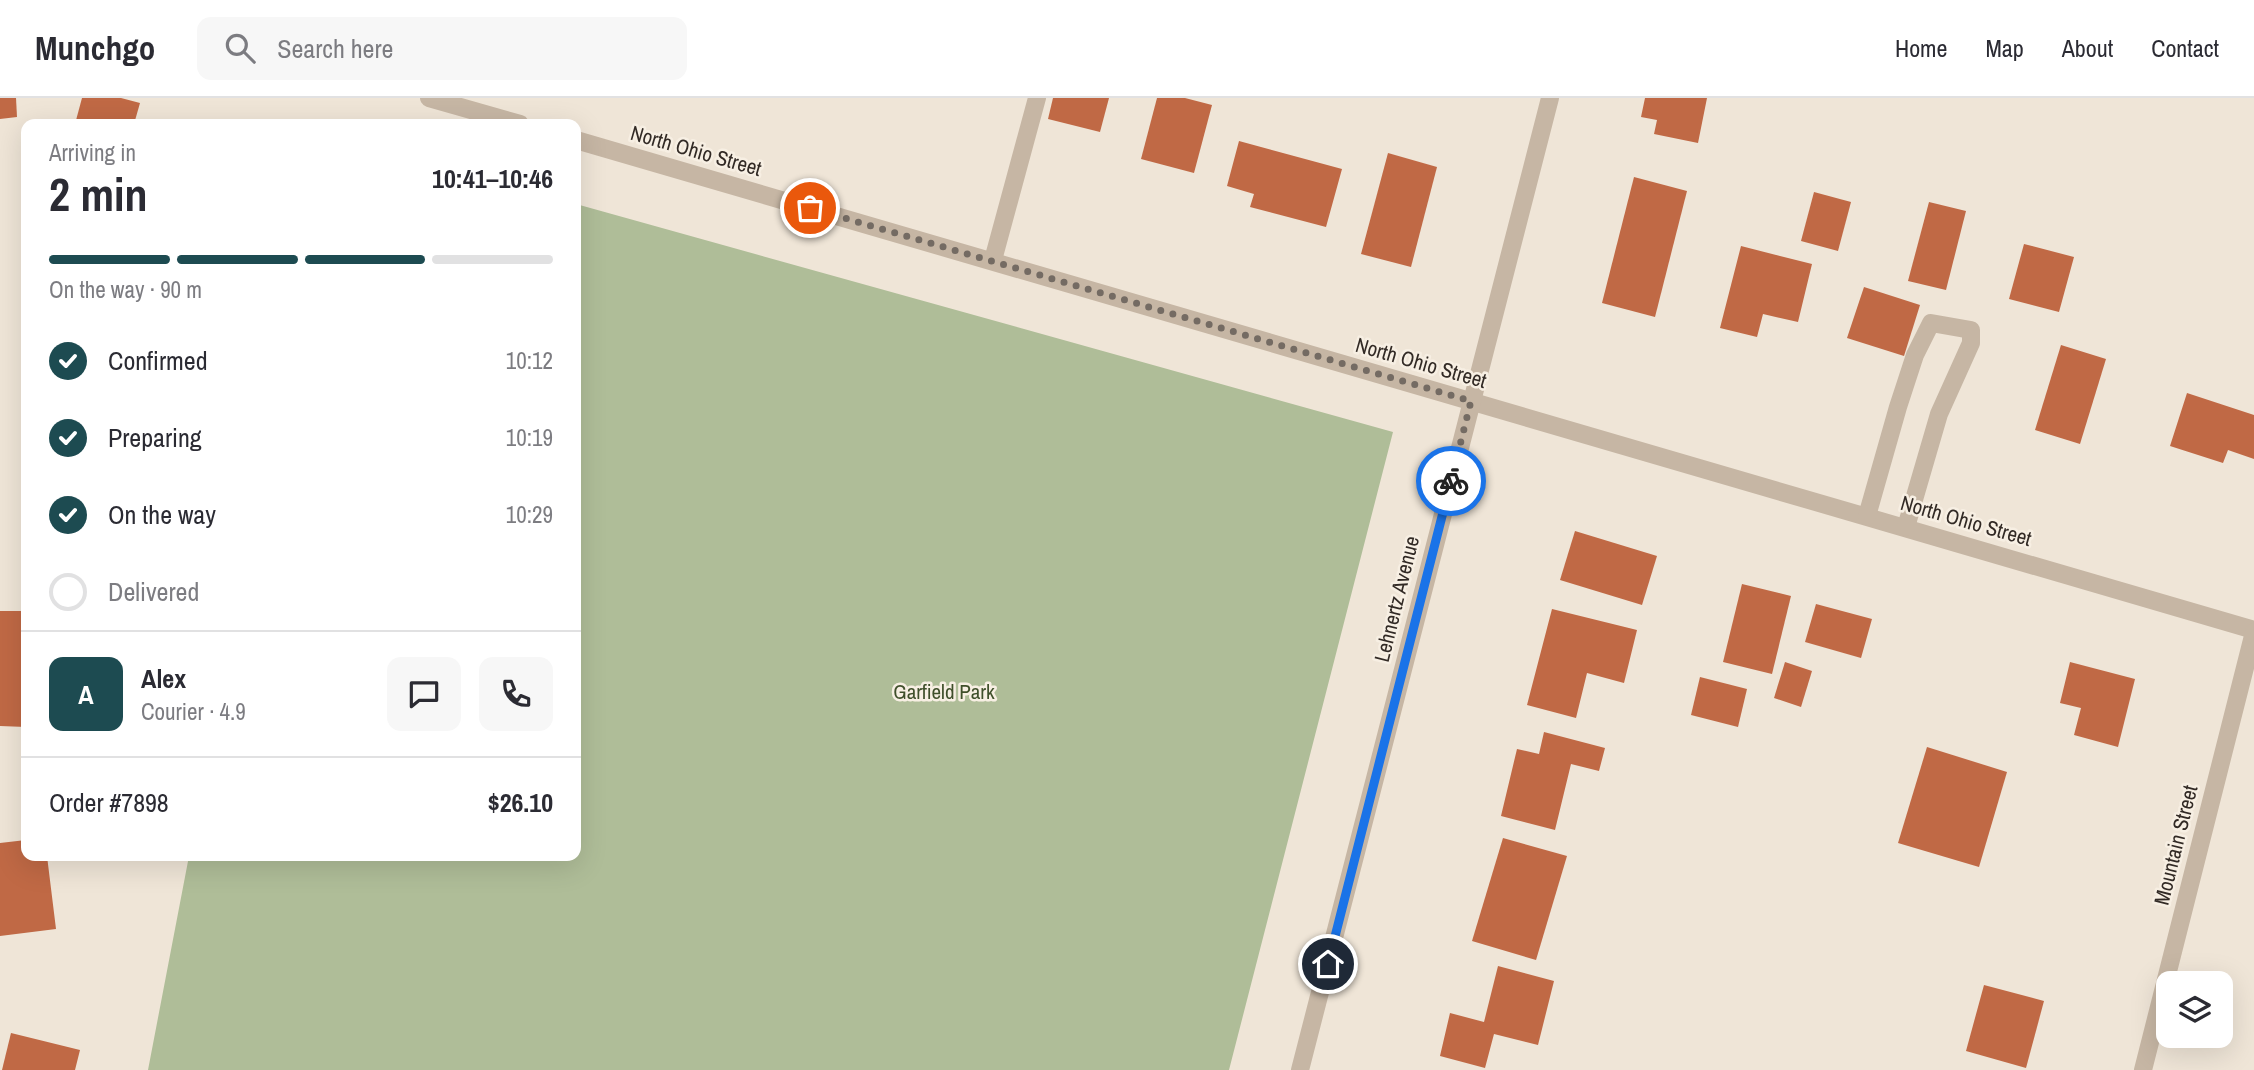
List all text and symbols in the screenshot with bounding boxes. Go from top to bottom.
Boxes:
search box [197,17,687,80]
text: Munchgo [35,26,155,70]
icon: search [221,29,259,67]
text: Search here [277,31,393,66]
text: Home [1895,32,1947,64]
text: Map [1985,32,2024,64]
text: About [2062,32,2113,64]
text: Contact [2151,32,2219,64]
street label: North Ohio Street [627,118,765,183]
text: Arriving in [49,137,136,168]
text: 10:41–10:46 [432,161,553,196]
text: 2 min [49,163,148,225]
pin [780,178,840,238]
icon: bag [791,189,829,227]
text: On the way · 90 m [49,274,202,305]
street label: North Ohio Street [1352,330,1490,395]
icon: check [49,342,87,380]
text: Confirmed [108,343,208,378]
text: 10:12 [506,345,553,376]
icon: check [49,419,87,457]
text: Preparing [108,420,202,455]
text: 10:19 [506,422,553,453]
courier [1416,446,1486,516]
icon: bike [1432,462,1470,500]
street label: North Ohio Street [1897,488,2035,553]
icon: check [49,496,87,534]
text: On the way [108,497,216,532]
text: 10:29 [506,499,553,530]
street label: Lehnertz Avenue [1367,533,1426,665]
text: Delivered [108,574,199,609]
button: chat [387,657,461,731]
button: phone [479,657,553,731]
text: Alex [141,661,186,696]
text: A [78,677,94,712]
park label: Garfield Park [893,677,995,706]
text: Courier · 4.9 [141,696,246,727]
street label: Mountain Street [2147,782,2204,908]
text: Order #7898 [49,785,169,820]
text: $26.10 [488,785,553,820]
pin [1298,934,1358,994]
icon: home [1309,945,1347,983]
map controls [2156,971,2233,1048]
button: layers [2156,971,2233,1048]

